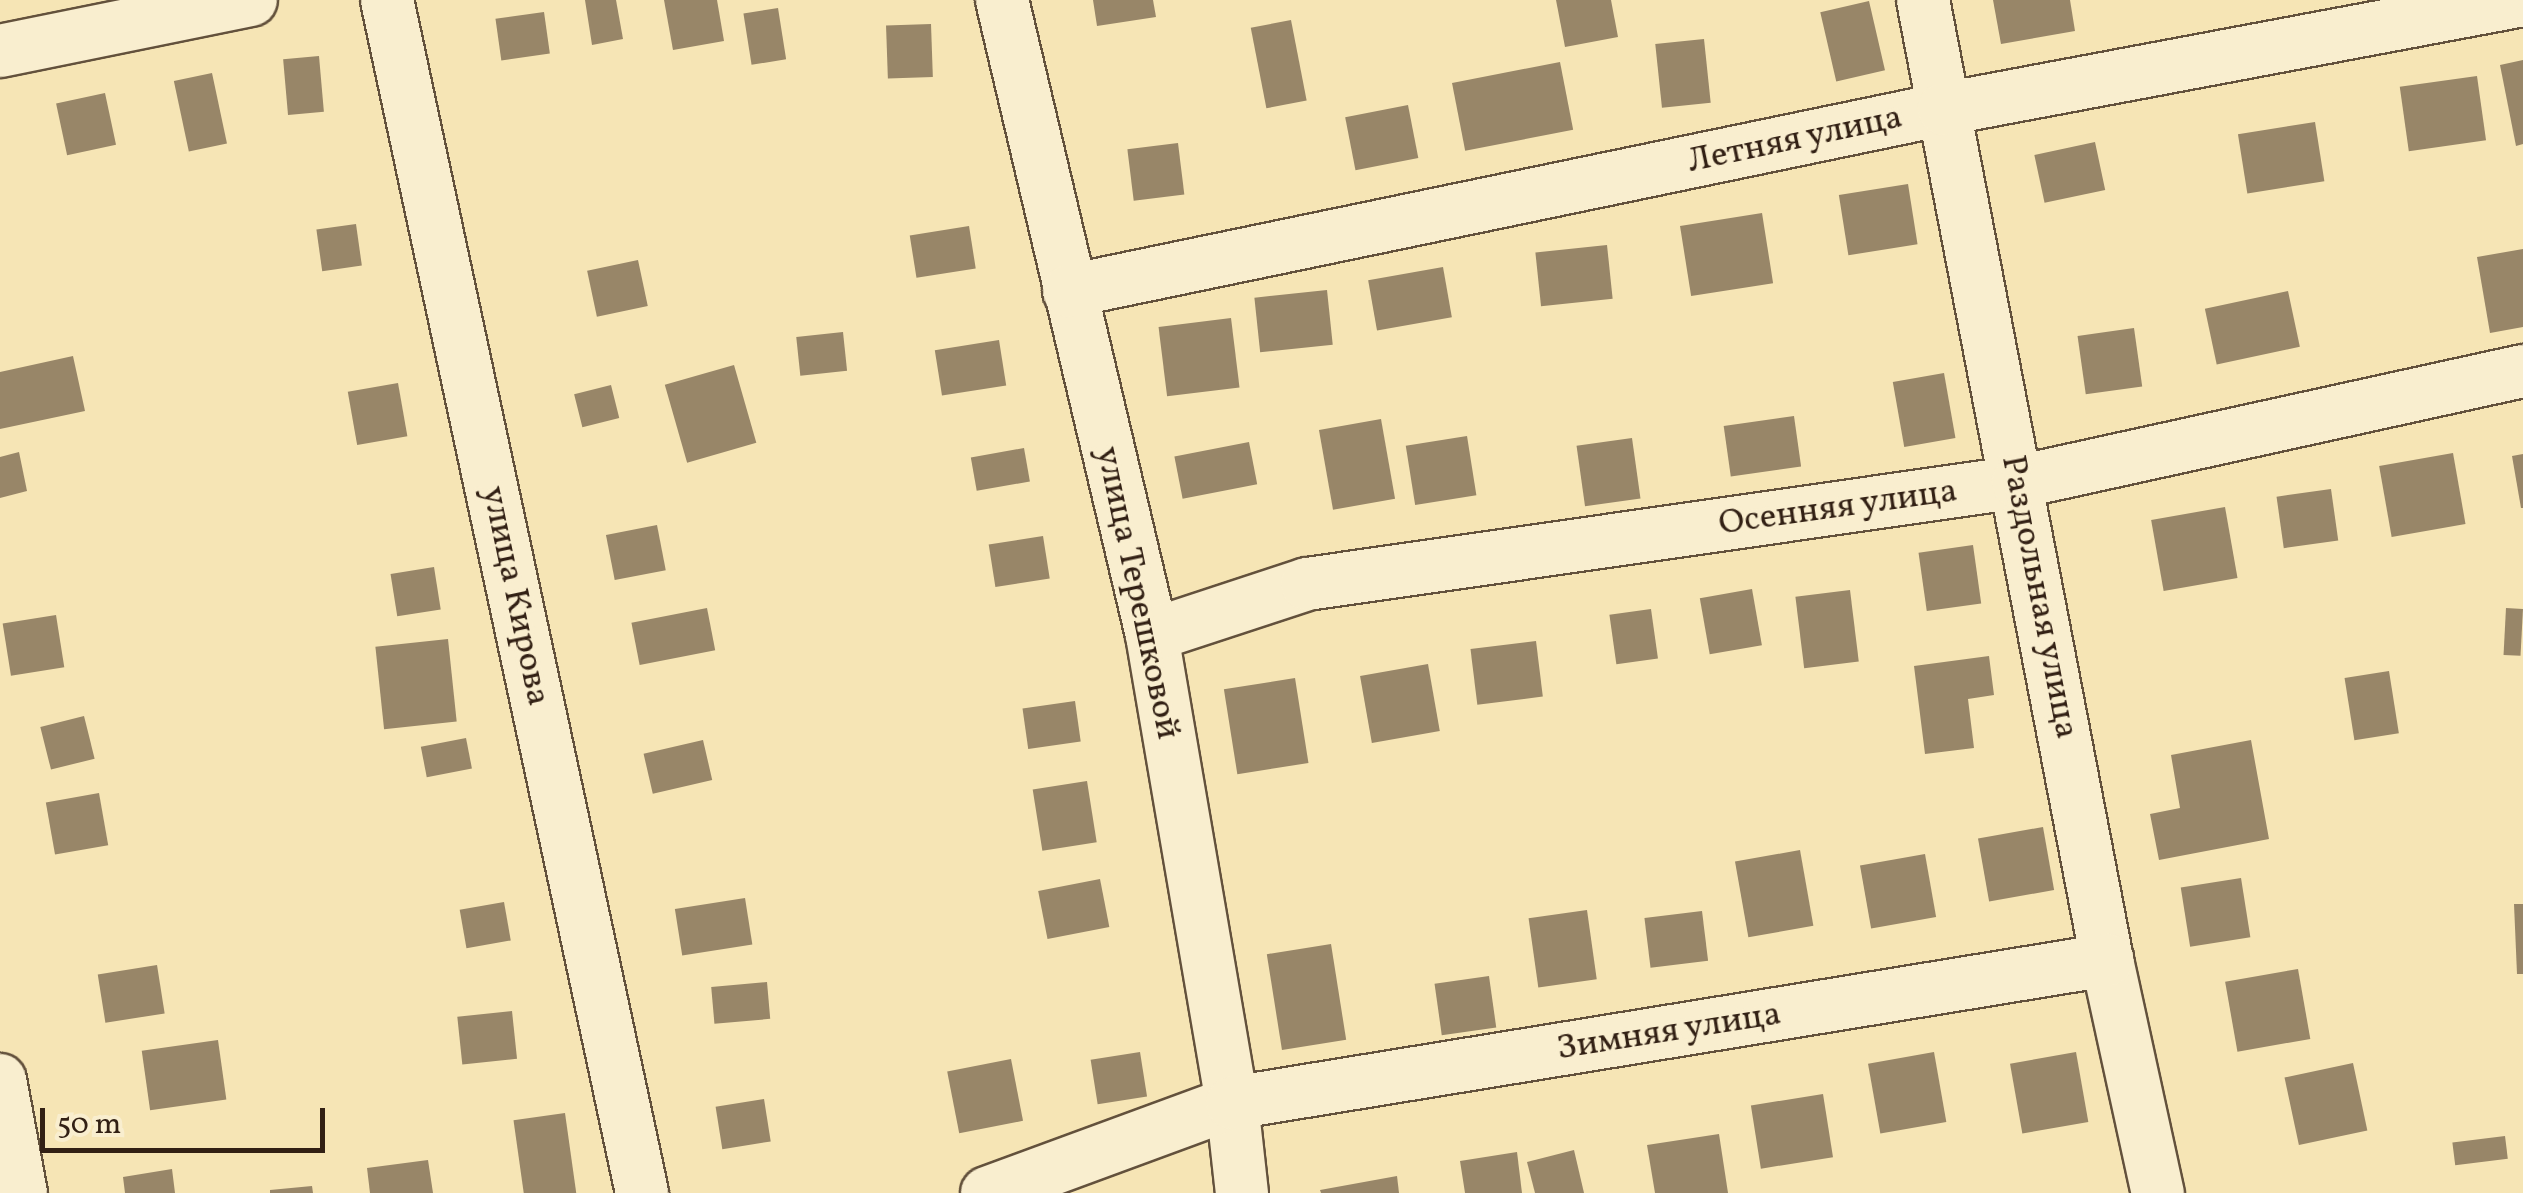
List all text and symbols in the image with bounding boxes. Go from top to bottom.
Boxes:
street label: Летняя улица [1683,97,1907,183]
street label: улица Терешковой [1085,442,1189,744]
street label: Раздольная улица [1991,451,2087,743]
street label: Осенняя улица [1716,470,1960,546]
street label: улица Кирова [471,482,559,710]
street label: Зимняя улица [1553,993,1785,1071]
scale bar [45,1088,330,1150]
text: 50 m [57,1104,121,1146]

